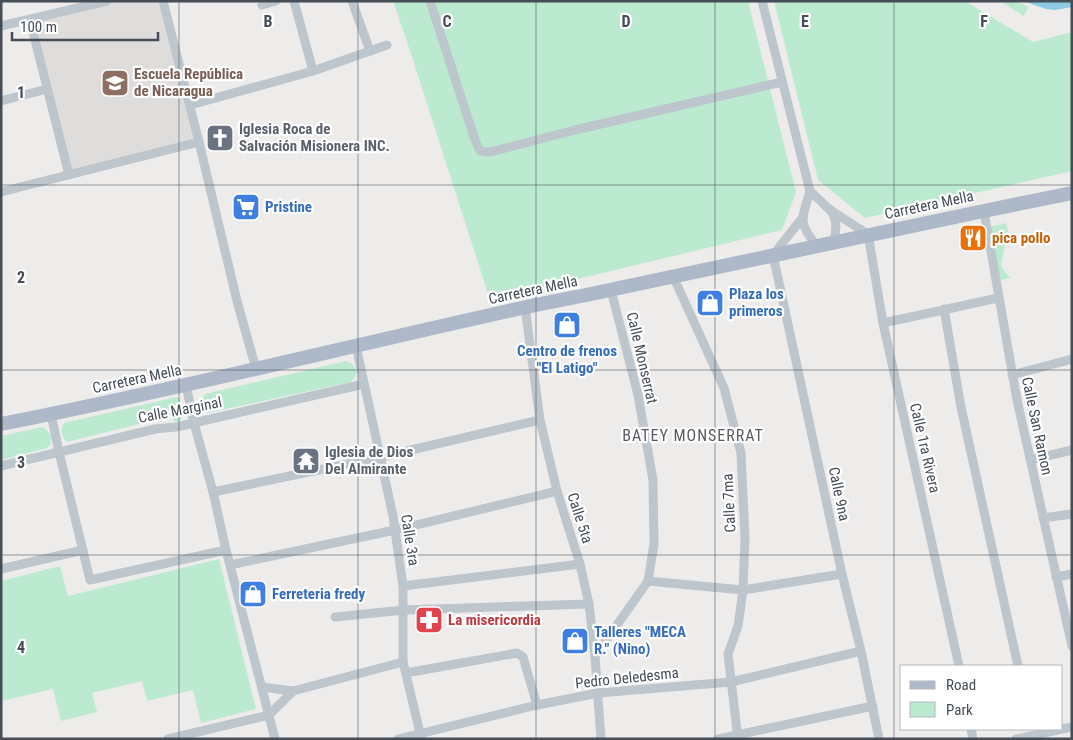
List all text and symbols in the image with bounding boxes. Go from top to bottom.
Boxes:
scale bar [12,10,159,42]
text: B [264,12,273,31]
text: C [442,12,452,31]
text: D [621,12,631,31]
text: E [801,12,809,31]
text: F [980,12,988,31]
text: 100 m [20,18,57,36]
place label: Escuela República de Nicaragua [134,65,243,100]
school or university icon: Escuela República de Nicaragua [100,68,130,98]
text: 1 [17,83,25,102]
place label: Iglesia Roca de Salvación Misionera INC. [239,120,390,155]
church icon: Iglesia Roca de Salvación Misionera INC. [205,123,235,153]
street label: Carretera Mella [883,187,975,223]
supermarket icon: Pristine [231,192,261,222]
place label: Pristine [265,198,312,216]
restaurant icon: pica pollo [958,223,988,253]
place label: pica pollo [992,229,1051,247]
text: 2 [17,268,25,287]
street label: Carretera Mella [487,272,579,308]
place label: Plaza los primeros [729,285,784,320]
shop icon: Plaza los primeros [695,288,725,318]
shop icon: Centro de frenos "El Latigo" [552,310,582,340]
street label: Calle Monserrat [623,310,661,406]
place label: Centro de frenos "El Latigo" [517,342,617,377]
street label: Carretera Mella [91,361,183,397]
street label: Calle San Ramon [1018,375,1056,477]
street label: Calle Marginal [137,393,223,427]
street label: Calle 1ra Rivera [906,401,944,495]
district label: BATEY MONSERRAT [622,426,764,445]
place label: Iglesia de Dios Del Almirante [325,443,413,478]
temple icon: Iglesia de Dios Del Almirante [291,446,321,476]
text: 3 [17,453,25,472]
street label: Calle 9na [824,465,854,523]
street label: Calle 7ma [718,473,740,533]
street label: Calle 5ta [563,490,597,546]
street label: Calle 3ra [397,513,423,567]
shop icon: Ferreteria fredy [238,579,268,609]
place label: Ferreteria fredy [272,585,366,603]
pharmacy icon: La misericordia [414,605,444,635]
place label: La misericordia [448,611,541,629]
place label: Talleres "MECA R." (Nino) [594,623,686,658]
shop icon: Talleres "MECA R." (Nino) [560,626,590,656]
text: 4 [17,638,25,657]
street label: Pedro Deledesma [574,664,680,692]
legend [900,665,1063,730]
text: Road [946,676,976,694]
text: Park [946,701,973,719]

